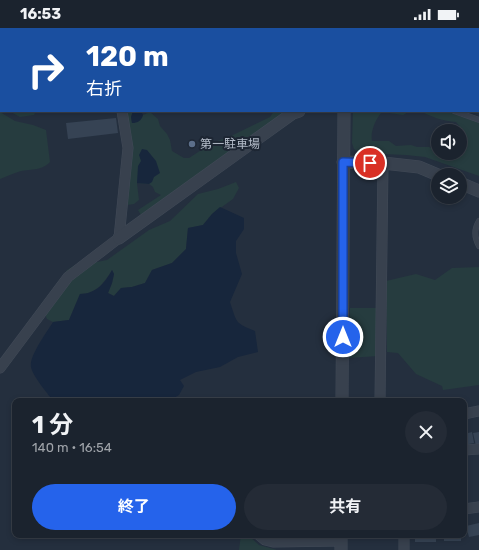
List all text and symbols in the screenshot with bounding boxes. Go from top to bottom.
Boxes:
text: 16:53 [20,5,61,23]
text: 120 m [86,40,169,73]
icon: right [20,44,72,96]
text: 右折 [86,78,122,100]
map controls [431,124,467,204]
button: sound [431,124,467,160]
place label: 第一駐車場 [200,137,260,151]
marker: 第一駐車場 [187,139,197,149]
pin [353,146,387,180]
icon: arrive [359,152,381,174]
button: layers [431,168,467,204]
position arrow [322,316,364,358]
text: 1 分 [32,411,73,439]
button: close [405,411,447,453]
text: 140 m · 16:54 [32,440,112,455]
button: 終了 [32,484,236,530]
button: 共有 [244,484,447,530]

